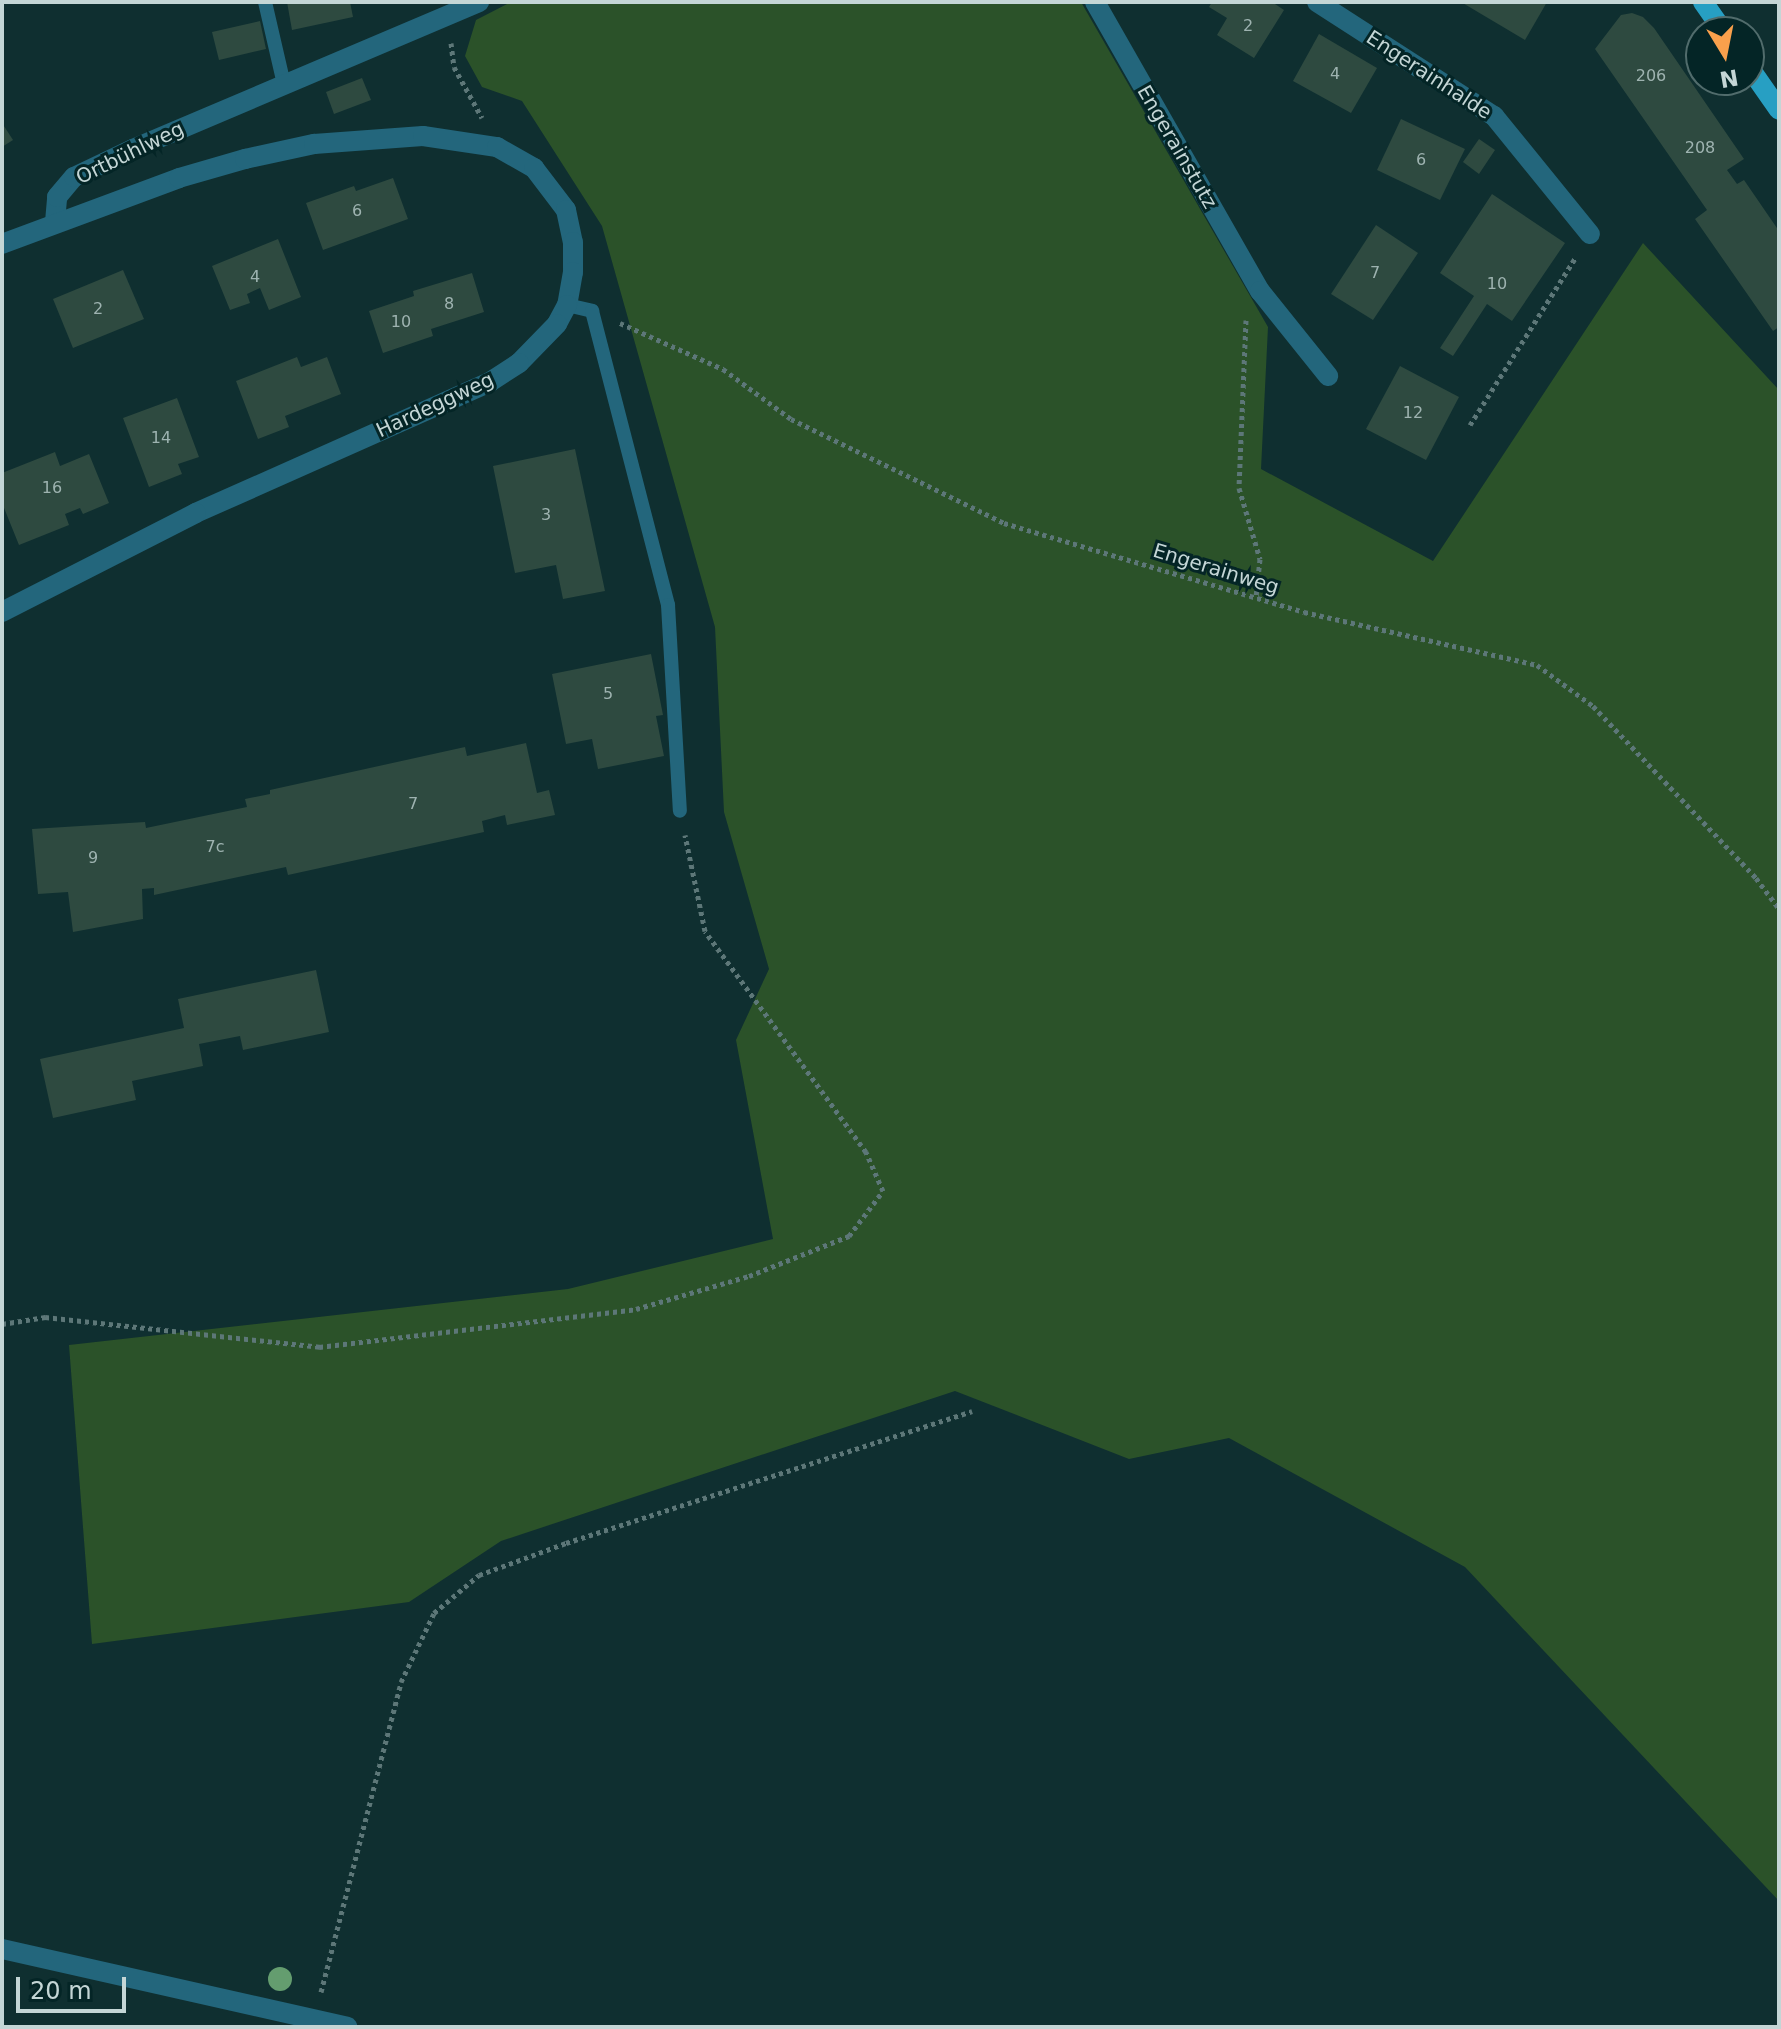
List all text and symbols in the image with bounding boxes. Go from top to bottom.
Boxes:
house number: 2 [1243,16,1253,36]
north arrow [1685,16,1765,96]
street label: Engerainhalde [1362,26,1496,124]
house number: 4 [1330,64,1340,84]
text: N [1718,64,1740,92]
house number: 206 [1636,66,1666,86]
street label: Engerainstutz [1132,81,1222,213]
street label: Ortbühlweg [72,117,188,189]
house number: 208 [1685,138,1715,158]
house number: 6 [1416,150,1426,170]
house number: 6 [352,201,362,221]
house number: 7 [1370,263,1380,283]
house number: 4 [250,267,260,287]
house number: 10 [1487,274,1507,294]
house number: 8 [444,294,454,314]
house number: 2 [93,299,103,319]
house number: 10 [391,312,411,332]
street label: Hardeggweg [372,367,498,443]
house number: 12 [1403,403,1423,423]
house number: 14 [151,428,171,448]
house number: 16 [42,478,62,498]
house number: 3 [541,505,551,525]
street label: Engerainweg [1150,538,1282,600]
house number: 5 [603,684,613,704]
house number: 7 [408,794,418,814]
house number: 7c [206,837,224,857]
house number: 9 [88,848,98,868]
scale bar [20,1961,130,2011]
text: 20 m [30,1977,92,2005]

